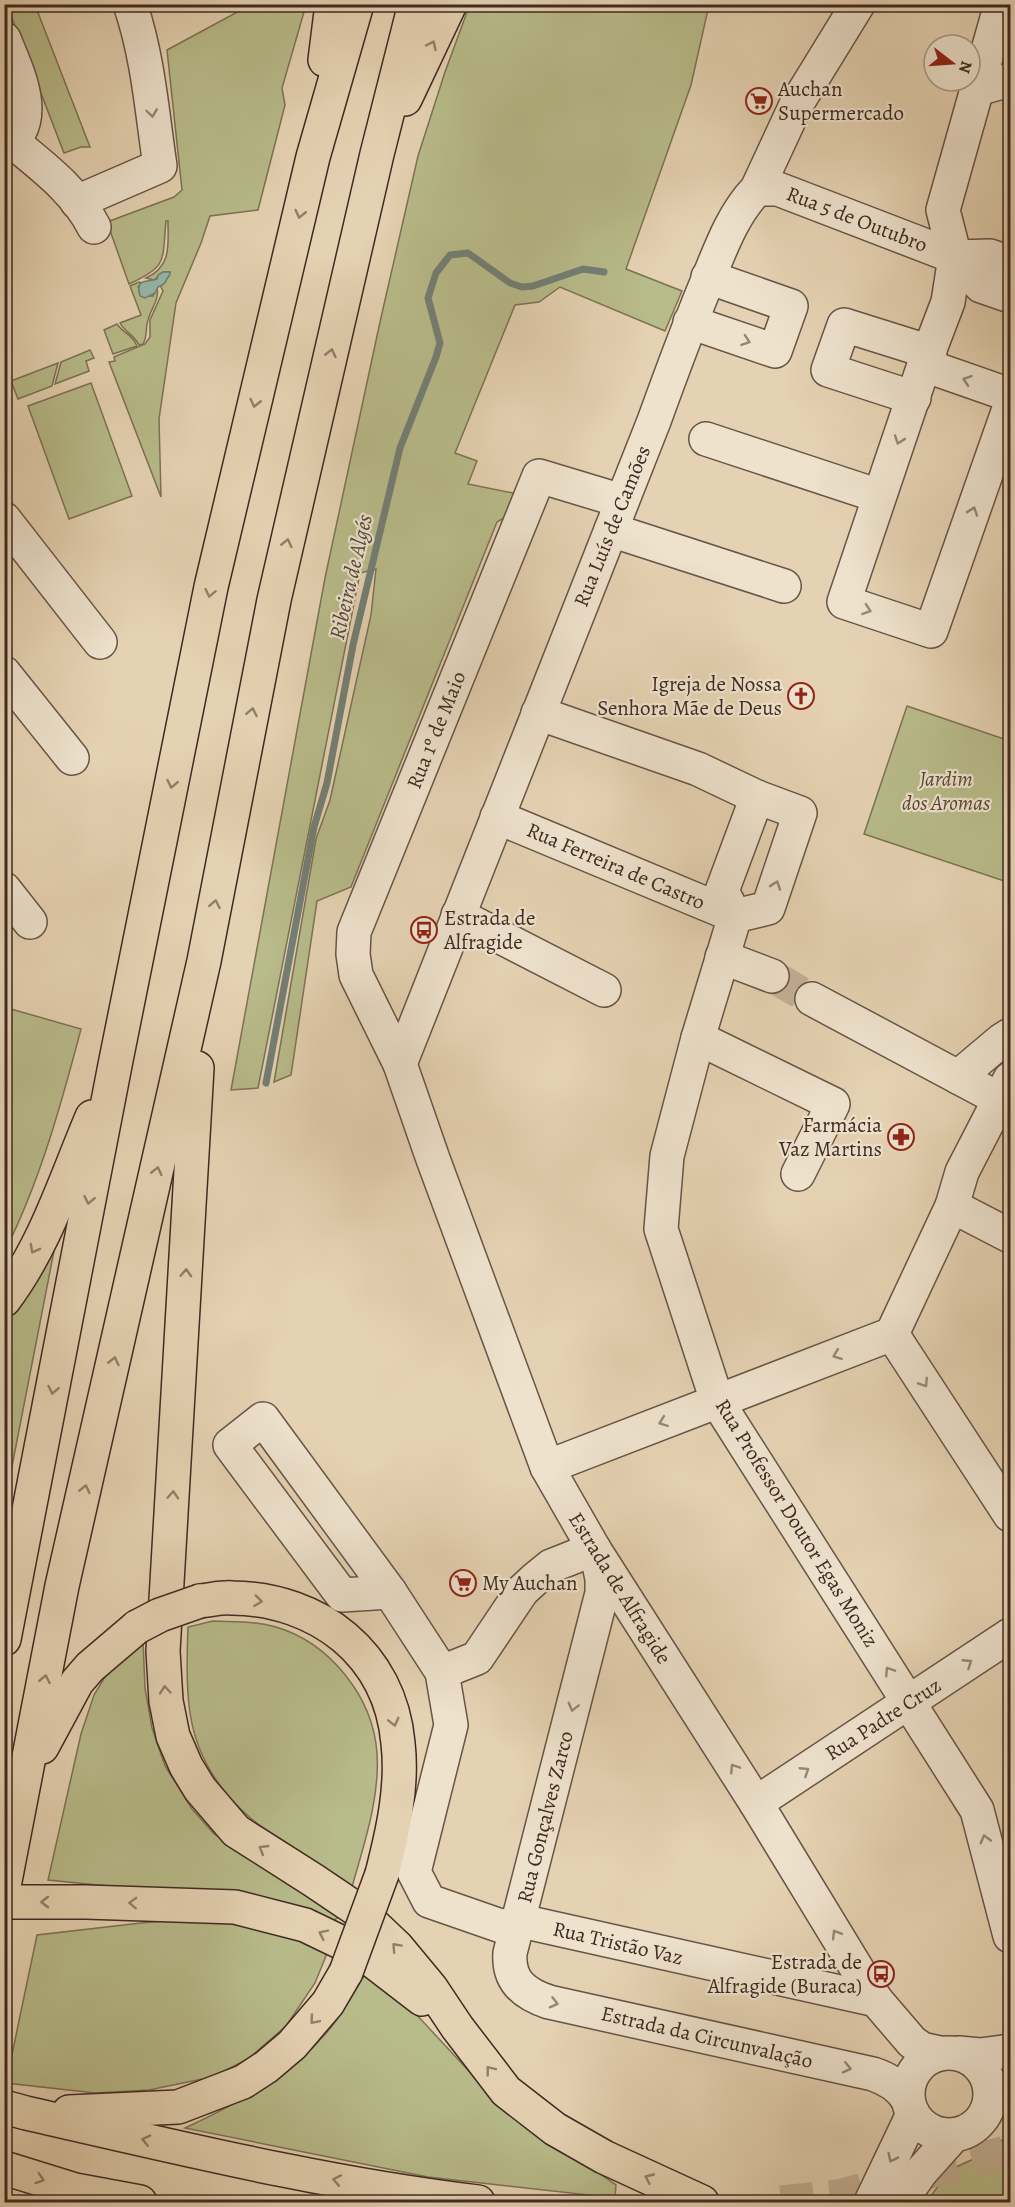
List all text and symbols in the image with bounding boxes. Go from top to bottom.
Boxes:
north arrow [922,33,982,93]
one-way arrow [424,41,436,52]
text: N [953,58,978,76]
place label: Auchan Supermercado [777,75,904,127]
supermarket icon: Auchan Supermercado [744,86,774,116]
one-way arrow [146,109,158,118]
street label: Rua 5 de Outubro [783,179,931,259]
one-way arrow [294,208,307,218]
one-way arrow [740,334,750,346]
one-way arrow [324,348,337,358]
one-way arrow [962,374,973,387]
one-way arrow [249,398,262,408]
one-way arrow [893,434,906,445]
street label: Rua Luís de Camões [567,441,657,611]
one-way arrow [966,506,979,517]
water label: Ribeira de Algés [322,511,380,643]
one-way arrow [280,538,293,548]
one-way arrow [205,588,218,598]
one-way arrow [861,602,872,615]
street label: Rua 1º de Maio [400,667,472,793]
place label: Igreja de Nossa Senhora Mãe de Deus [597,670,782,722]
church icon: Igreja de Nossa Senhora Mãe de Deus [786,681,816,711]
one-way arrow [245,707,258,717]
park label: Jardim dos Aromas [902,765,990,817]
one-way arrow [166,779,179,789]
street label: Rua Ferreira de Castro [523,816,709,916]
one-way arrow [769,880,781,891]
one-way arrow [208,899,221,909]
place label: Estrada de Alfragide [443,904,535,956]
bus stop icon: Estrada de Alfragide [409,915,439,945]
place label: Farmácia Vaz Martins [778,1111,882,1163]
pharmacy icon: Farmácia Vaz Martins [886,1122,916,1152]
one-way arrow [150,1166,163,1176]
one-way arrow [83,1195,96,1205]
one-way arrow [30,1243,41,1253]
one-way arrow [179,1268,192,1277]
one-way arrow [833,1347,843,1360]
one-way arrow [107,1356,120,1366]
one-way arrow [917,1376,928,1387]
one-way arrow [47,1385,60,1395]
street label: Rua Professor Doutor Egas Moniz [709,1393,885,1653]
one-way arrow [658,1415,669,1427]
one-way arrow [78,1484,91,1494]
one-way arrow [166,1490,179,1500]
street label: Estrada de Alfragide [562,1507,678,1669]
supermarket icon: My Auchan [448,1568,478,1598]
place label: My Auchan [482,1569,578,1597]
one-way arrow [254,1594,263,1607]
one-way arrow [961,1660,972,1671]
one-way arrow [885,1666,896,1677]
street label: Rua Padre Cruz [820,1671,946,1767]
one-way arrow [38,1675,51,1685]
one-way arrow [159,1685,172,1694]
one-way arrow [567,1702,580,1712]
one-way arrow [387,1717,400,1727]
street label: Rua Gonçalves Zarco [510,1728,580,1906]
one-way arrow [729,1764,741,1774]
one-way arrow [799,1766,809,1778]
one-way arrow [979,1834,992,1844]
one-way arrow [259,1845,269,1857]
one-way arrow [41,1896,50,1908]
one-way arrow [128,1897,137,1910]
street label: Rua Tristão Vaz [550,1914,686,1972]
one-way arrow [319,1929,330,1941]
one-way arrow [832,1930,844,1940]
one-way arrow [392,1944,403,1954]
place label: Estrada de Alfragide (Buraca) [707,1948,862,2000]
bus stop icon: Estrada de Alfragide (Buraca) [866,1959,896,1989]
one-way arrow [549,1995,559,2008]
street label: Estrada da Circunvalação [598,1999,816,2075]
one-way arrow [310,2014,321,2025]
one-way arrow [842,2061,852,2074]
one-way arrow [486,2065,497,2076]
one-way arrow [142,2135,152,2148]
one-way arrow [888,2152,899,2163]
one-way arrow [34,2172,45,2184]
one-way arrow [645,2173,656,2185]
one-way arrow [333,2174,343,2187]

